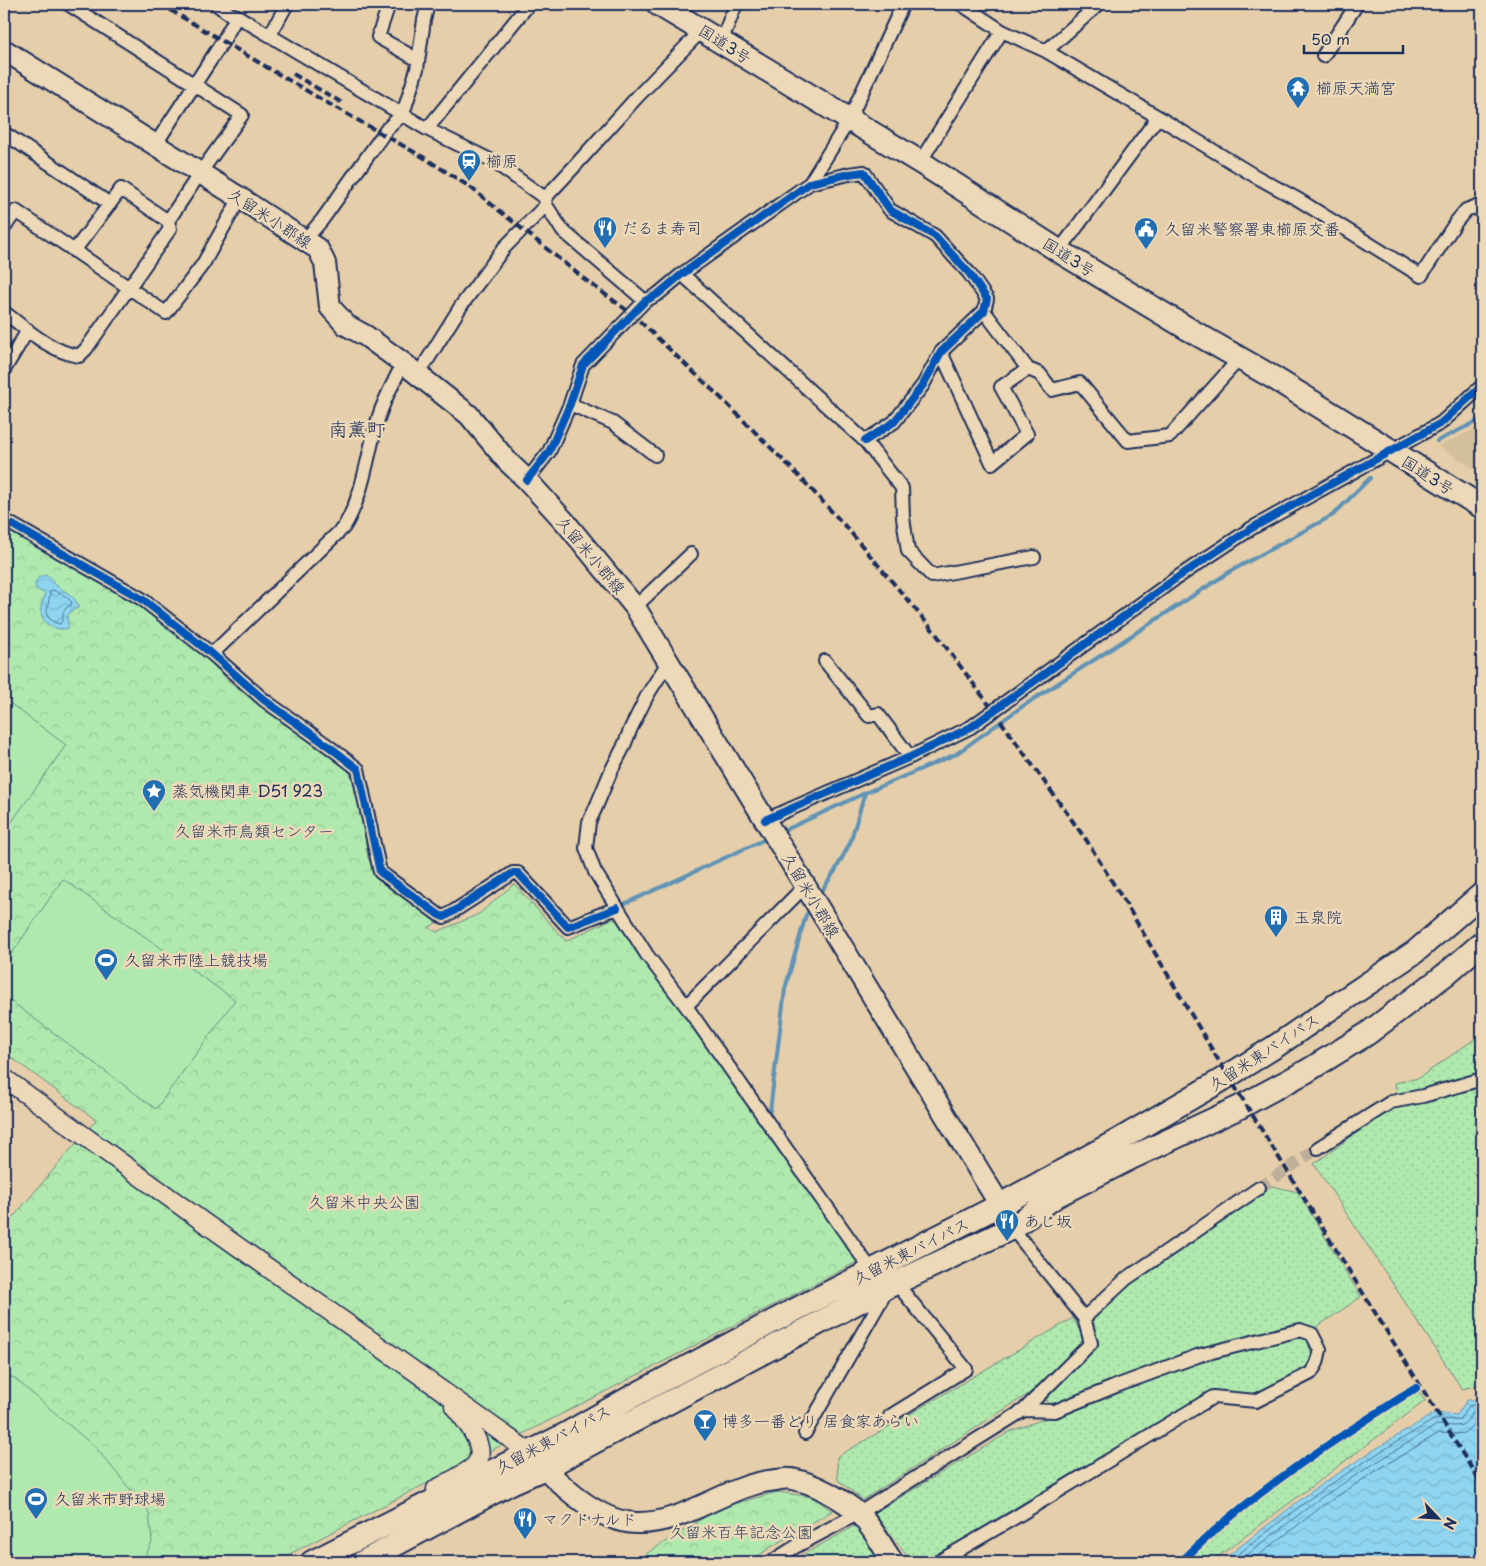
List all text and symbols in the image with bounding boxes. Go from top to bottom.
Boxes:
street label: 国道3号 [694,17,757,69]
scale bar [1304,22,1402,54]
text: 50 m [1311,27,1350,50]
temple icon: 櫛原天満宮 [1285,75,1311,109]
place label: 櫛原天満宮 [1316,75,1396,99]
station icon: 櫛原 [456,148,482,182]
place label: 櫛原 [486,148,518,172]
street label: 久留米小郡線 [224,181,317,253]
restaurant icon: だるま寿司 [592,215,618,249]
place label: だるま寿司 [622,215,702,239]
public building icon: 久留米警察署東櫛原交番 [1133,216,1159,250]
place label: 久留米警察署東櫛原交番 [1164,216,1340,240]
street label: 国道3号 [1038,230,1101,282]
district label: 南薫町 [328,414,386,442]
street label: 国道3号 [1397,448,1460,500]
street label: 久留米小郡線 [552,510,632,599]
place icon: 蒸気機関車 D51 923 [141,778,167,812]
place label: 蒸気機関車 D51 923 [172,778,323,802]
park label: 久留米市鳥類センター [174,818,334,842]
street label: 久留米小郡線 [777,847,847,942]
building icon: 玉泉院 [1263,904,1289,938]
place label: 玉泉院 [1294,904,1342,928]
sports icon: 久留米市陸上競技場 [93,947,119,981]
place label: 久留米市陸上競技場 [124,947,268,971]
street label: 久留米東バイパス [1203,1006,1324,1096]
park label: 久留米中央公園 [308,1189,420,1213]
restaurant icon: あじ坂 [994,1208,1020,1242]
place label: あじ坂 [1024,1208,1072,1232]
street label: 久留米東バイパス [848,1210,973,1290]
street label: 久留米東バイパス [491,1398,615,1479]
bar icon: 博多一番どり 居食家あらい [692,1408,718,1442]
place label: 博多一番どり 居食家あらい [722,1408,919,1432]
sports icon: 久留米市野球場 [23,1486,49,1520]
place label: 久留米市野球場 [54,1486,166,1510]
north arrow [1414,1494,1464,1544]
restaurant icon: マクドナルド [512,1506,538,1540]
place label: マクドナルド [542,1506,637,1530]
text: N [1438,1514,1462,1533]
park label: 久留米百年記念公園 [669,1519,813,1543]

